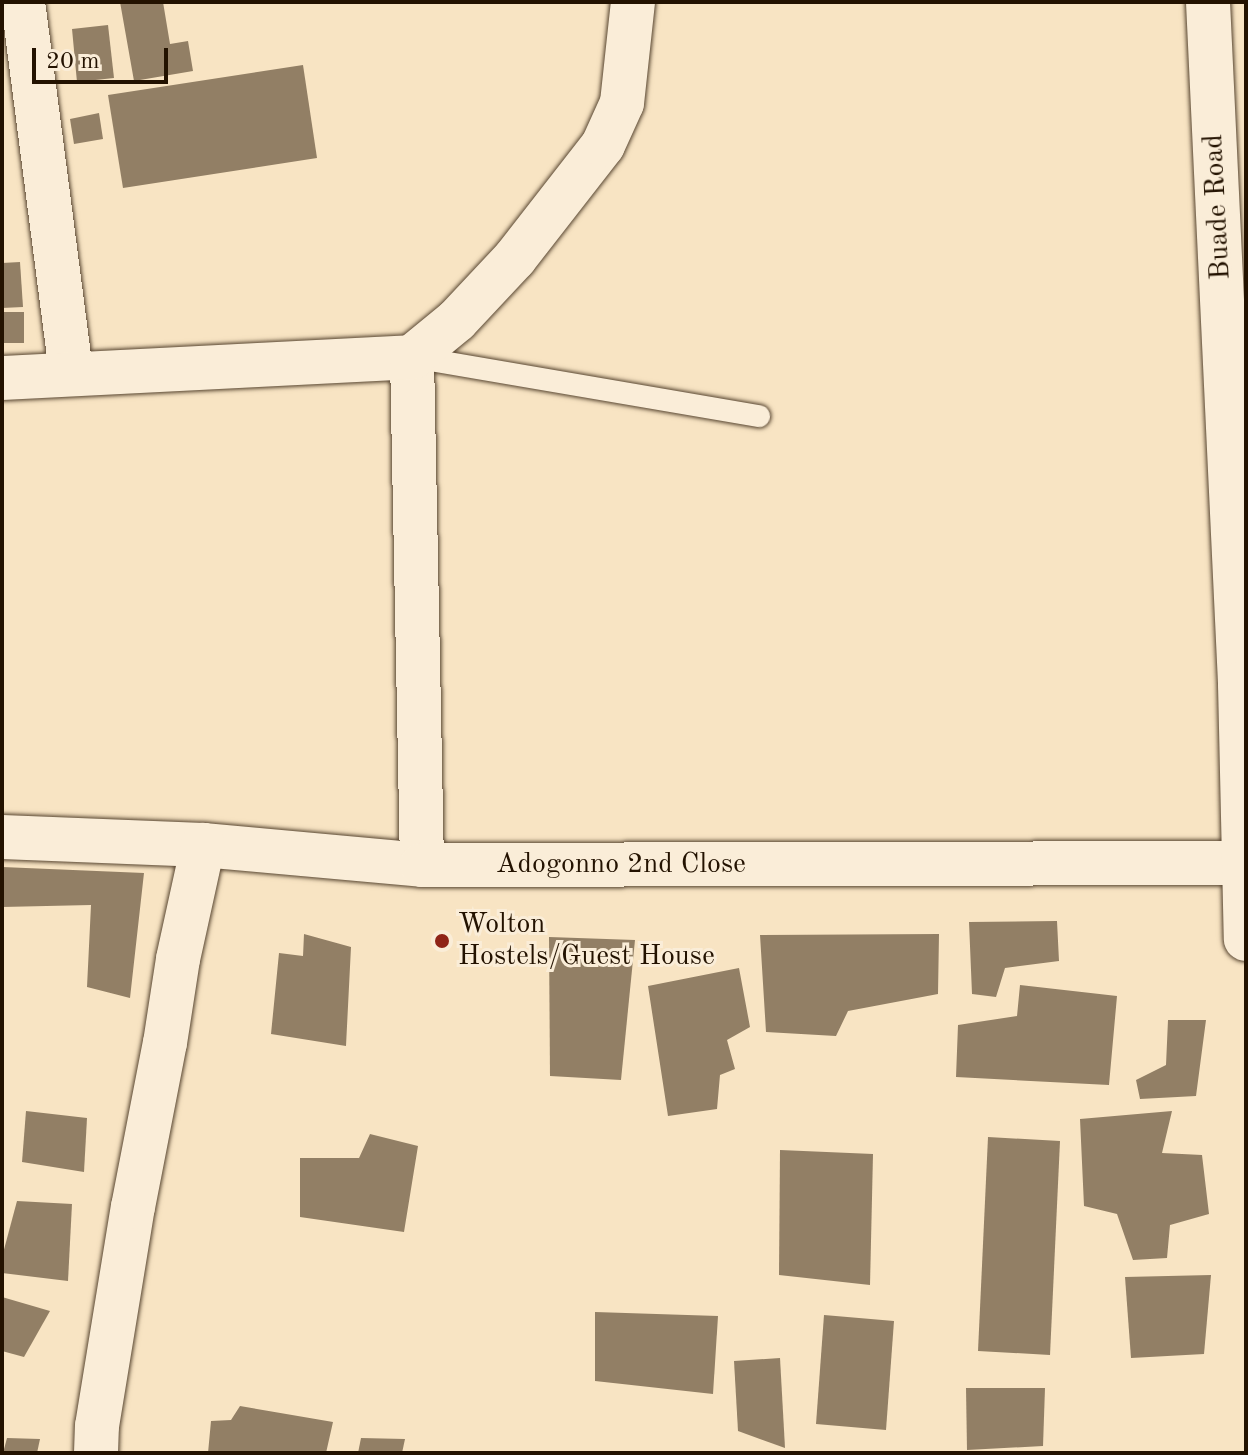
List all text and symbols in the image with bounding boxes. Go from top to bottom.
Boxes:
scale bar [36,32,172,82]
text: 20 m [46,50,100,74]
street label: Buade Road [1197,133,1239,281]
street label: Adogonno 2nd Close [496,848,746,882]
place label: Wolton Hostels/Guest House [458,908,715,974]
marker: Wolton Hostels/Guest House [433,932,451,950]

